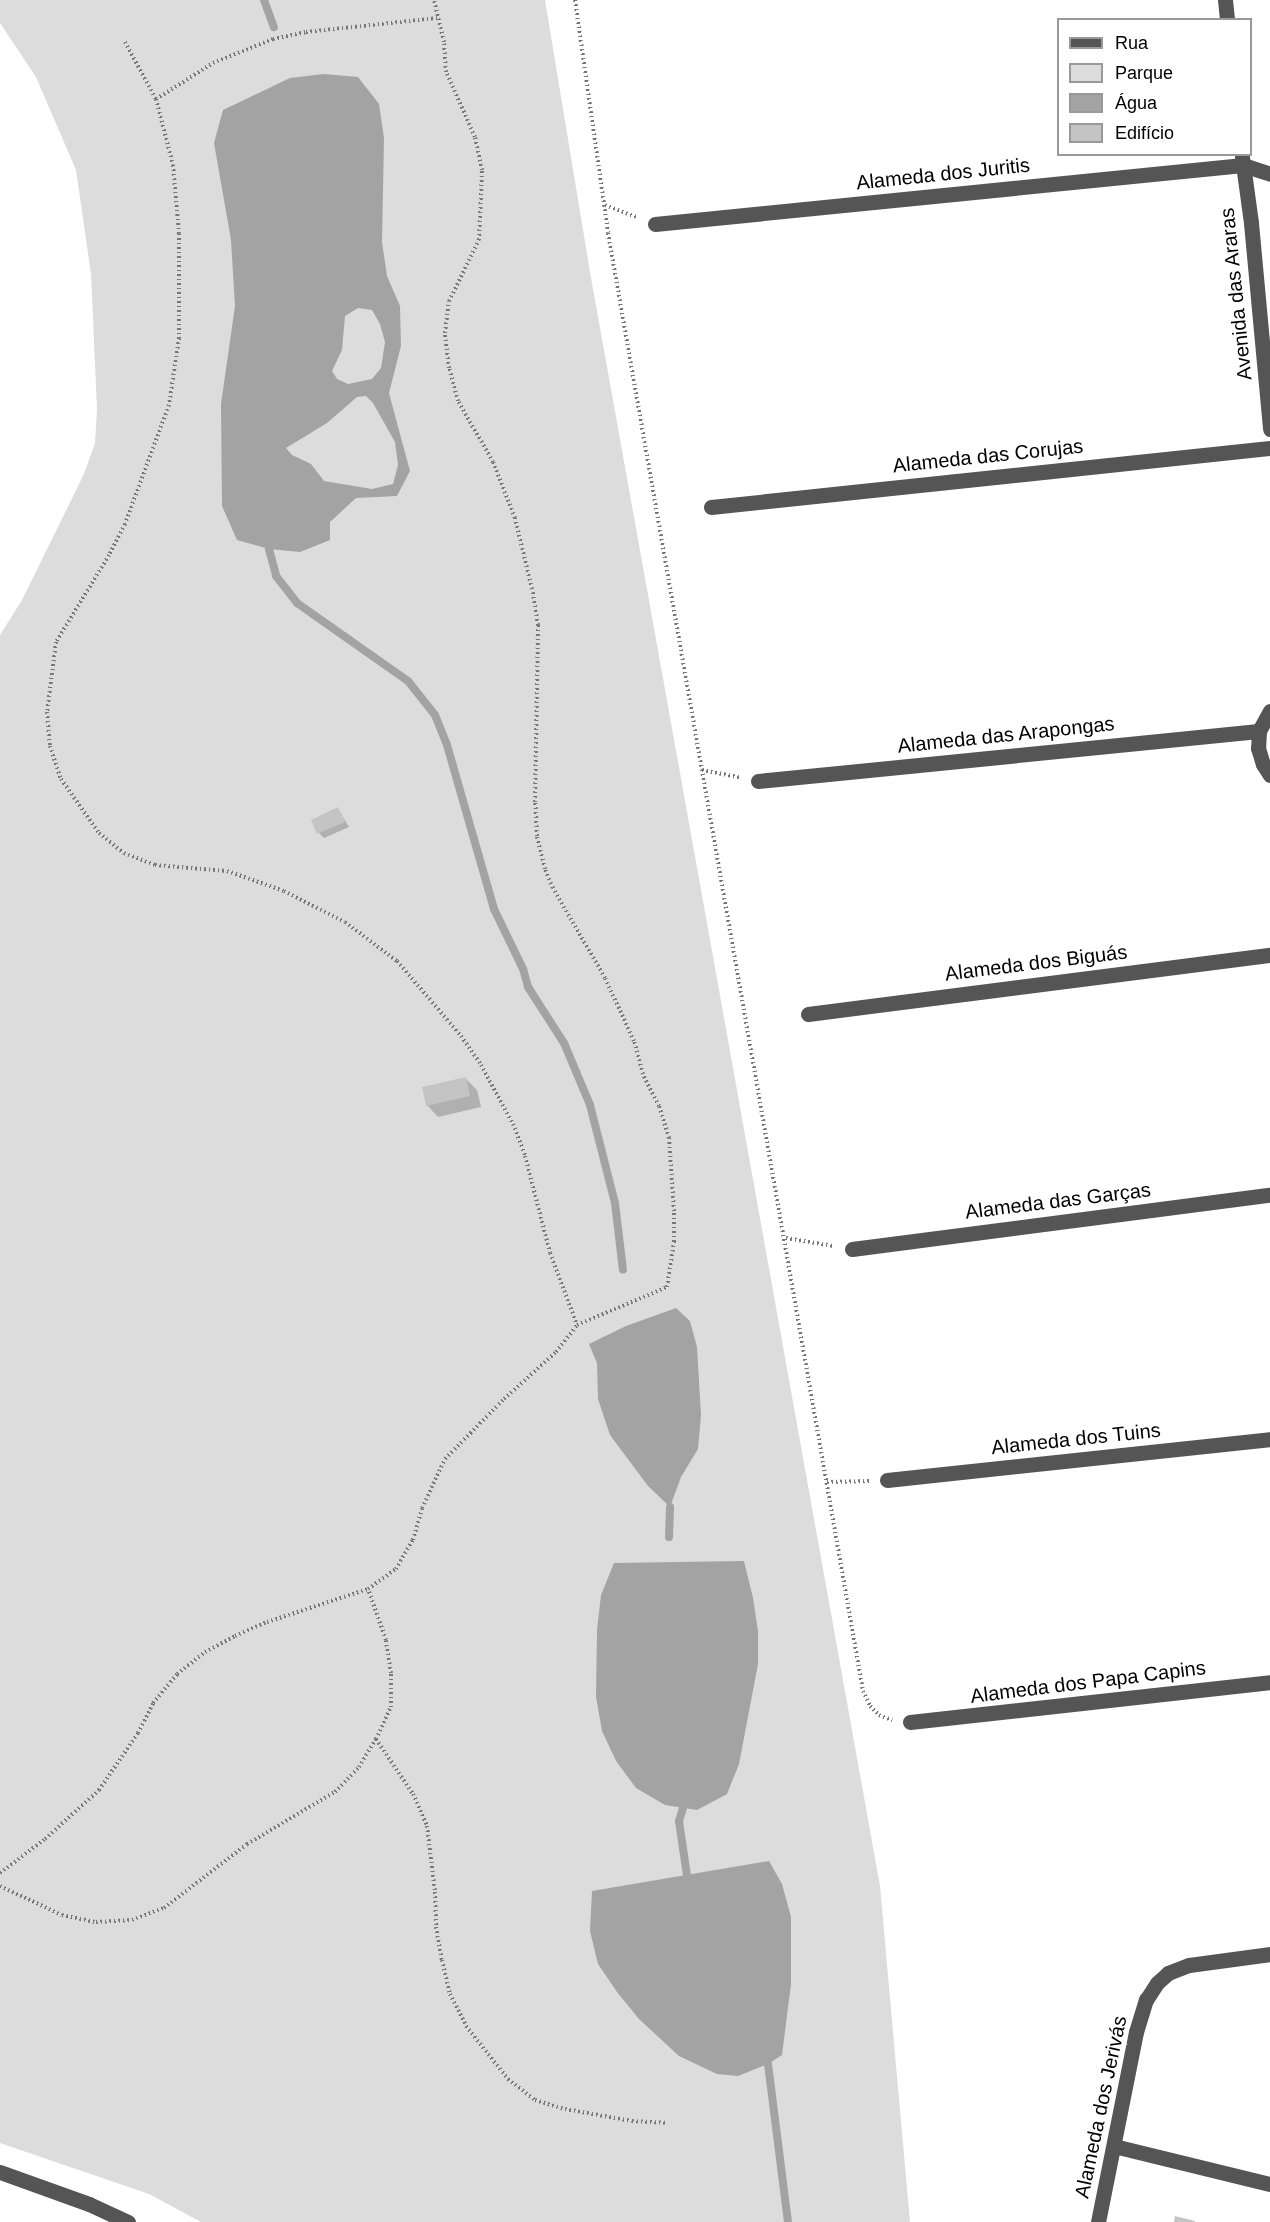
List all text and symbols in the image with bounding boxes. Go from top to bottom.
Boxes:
legend [1057,18,1252,156]
text: Rua [1115,33,1148,53]
text: Parque [1115,63,1173,83]
text: Água [1115,93,1157,113]
text: Edifício [1115,123,1174,143]
street label: Alameda dos Juritis [855,153,1031,195]
street label: Avenida das Araras [1215,206,1257,382]
street label: Alameda das Corujas [892,434,1084,478]
street label: Alameda das Arapongas [896,712,1116,758]
street label: Alameda dos Biguás [943,940,1129,986]
street label: Alameda das Garças [964,1178,1152,1224]
street label: Alameda dos Tuins [990,1418,1162,1460]
street label: Alameda dos Papa Capins [969,1656,1207,1708]
street label: Alameda dos Jerivás [1070,2014,1132,2200]

